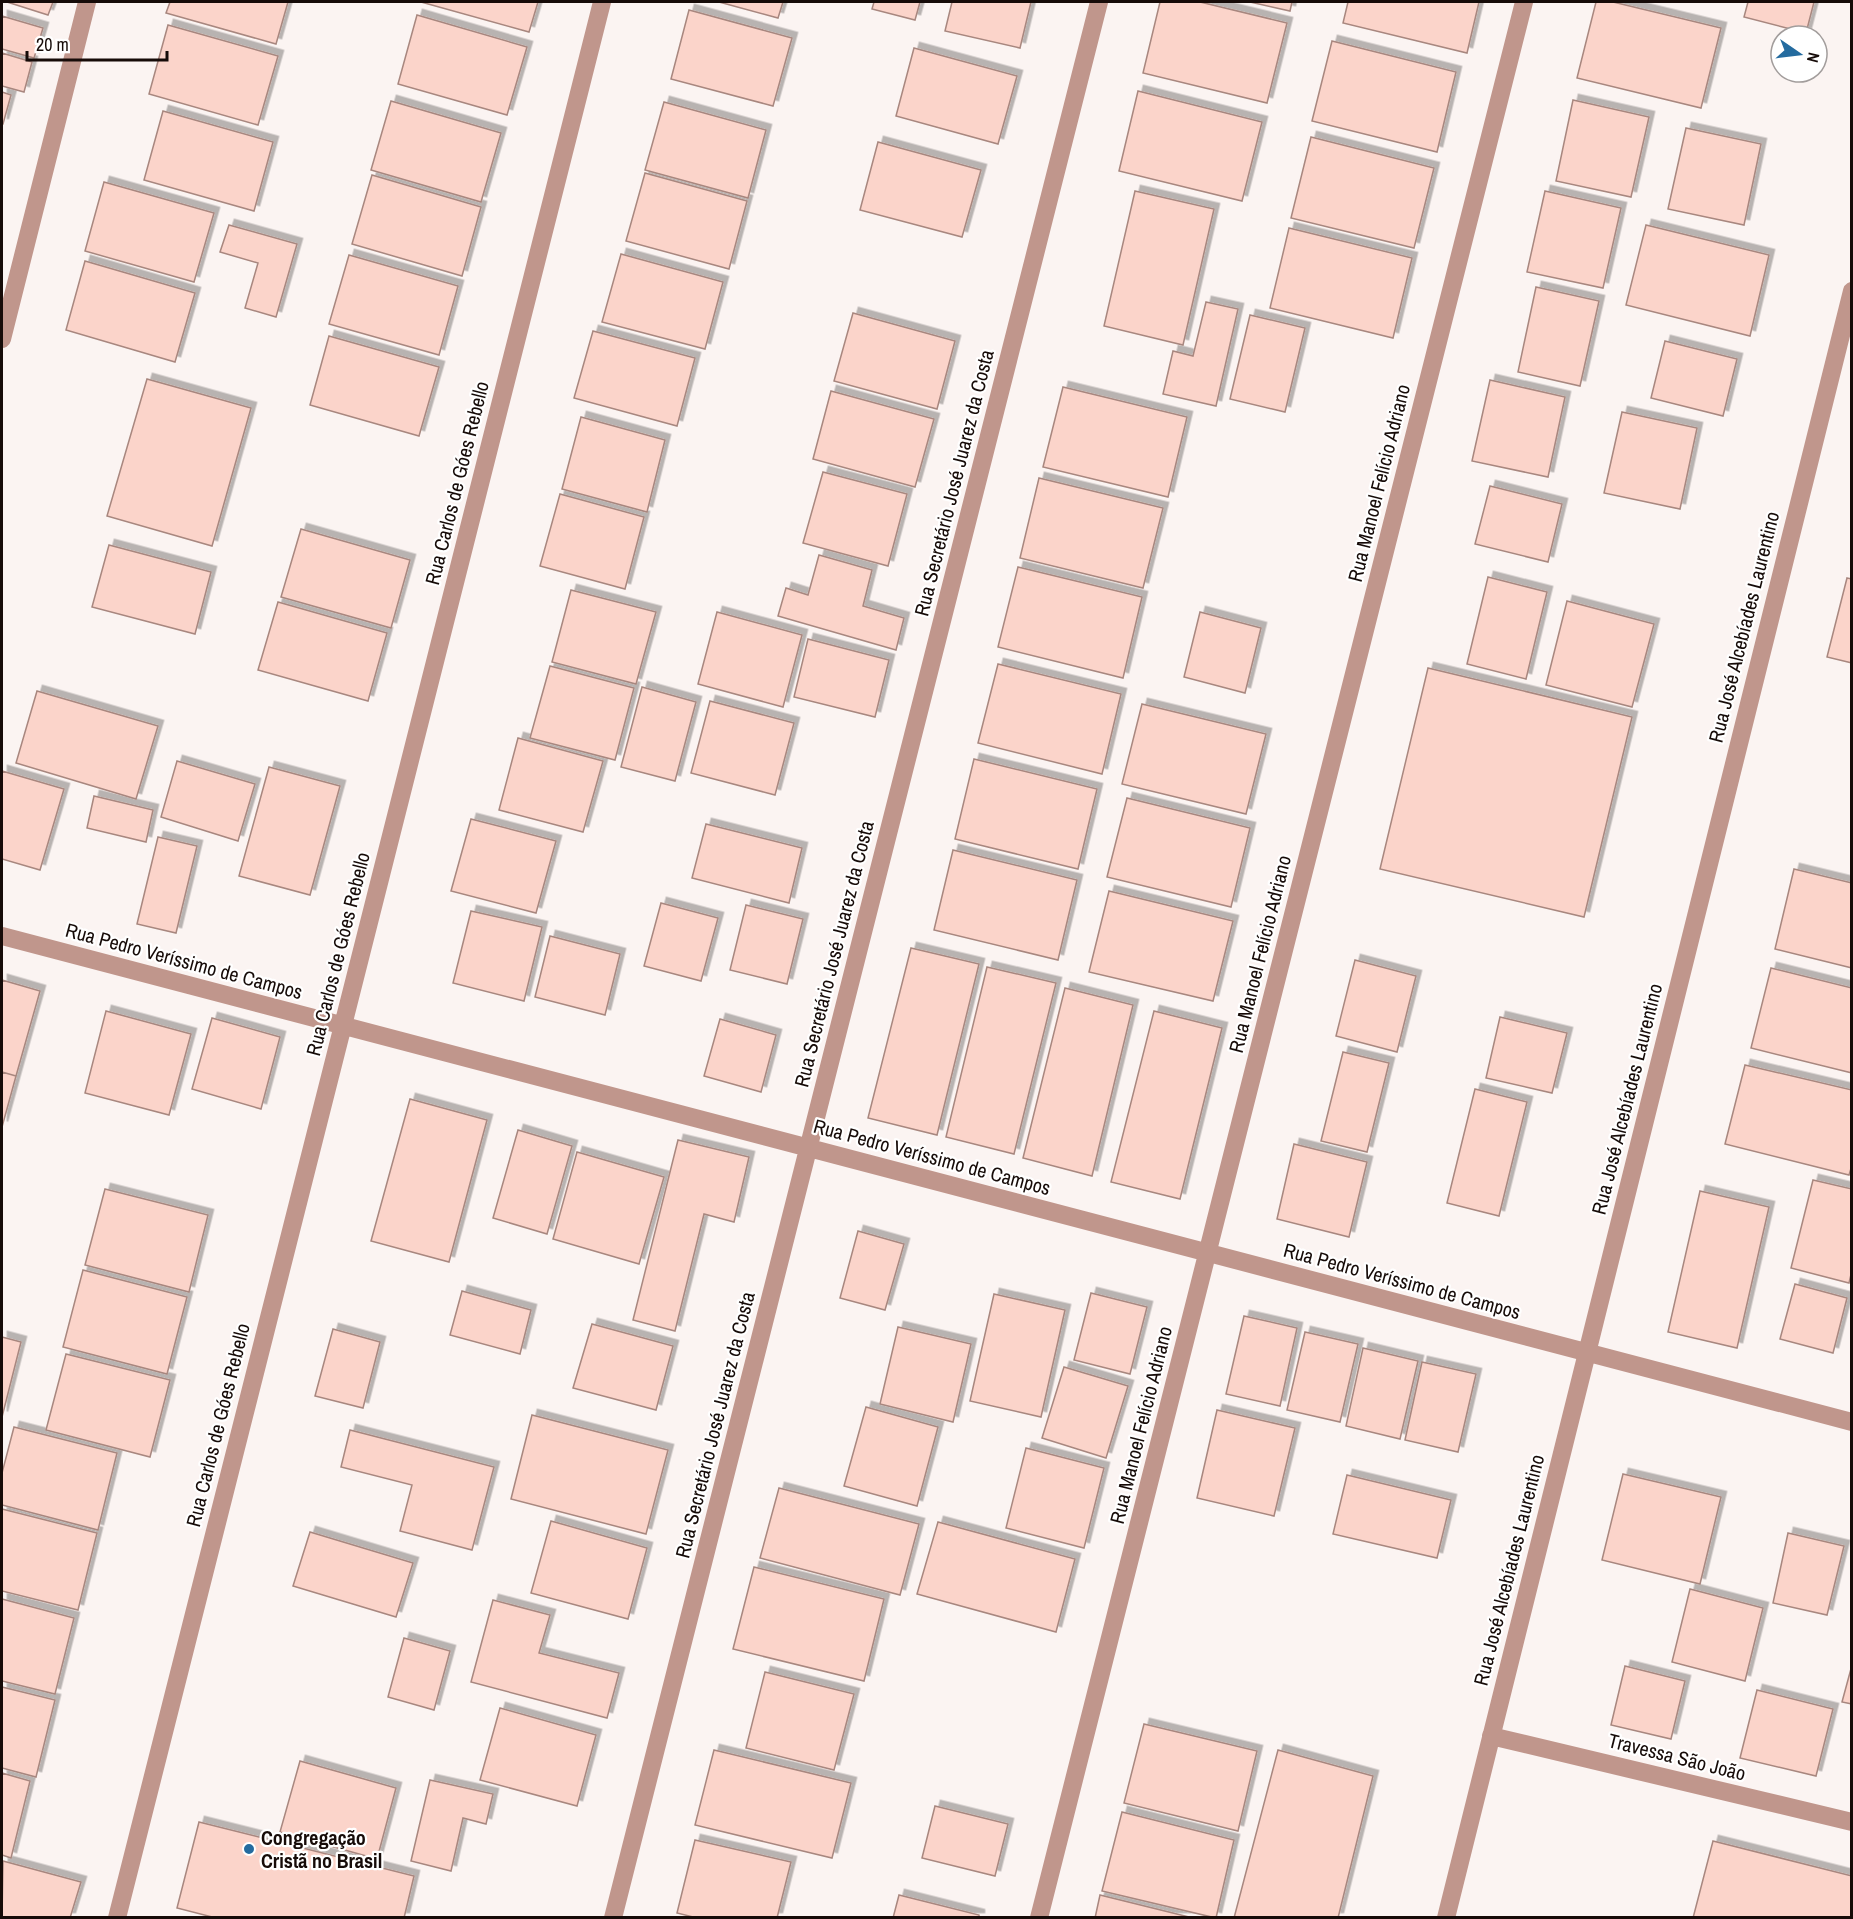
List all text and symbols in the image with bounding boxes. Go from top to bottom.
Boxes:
scale bar [27,24,166,62]
north arrow [1769,24,1829,84]
text: 20 m [36,32,69,57]
text: N [1802,50,1825,65]
street label: Rua Secretário José Juarez da Costa [907,347,1000,619]
street label: Rua Carlos de Góes Rebello [418,378,495,587]
street label: Rua Manoel Felício Adriano [1341,381,1416,584]
street label: Rua José Alcebíades Laurentino [1702,509,1785,745]
street label: Rua Secretário José Juarez da Costa [787,818,880,1090]
street label: Rua Carlos de Góes Rebello [299,849,376,1058]
street label: Rua Manoel Felício Adriano [1222,852,1297,1055]
street label: Rua Pedro Veríssimo de Campos [63,916,306,1005]
street label: Rua José Alcebíades Laurentino [1585,981,1668,1217]
street label: Rua Pedro Veríssimo de Campos [811,1112,1054,1201]
street label: Rua Pedro Veríssimo de Campos [1281,1236,1524,1325]
street label: Rua Secretário José Juarez da Costa [668,1289,761,1561]
street label: Rua Carlos de Góes Rebello [179,1320,256,1529]
street label: Rua Manoel Felício Adriano [1103,1323,1178,1526]
street label: Rua José Alcebíades Laurentino [1467,1452,1550,1688]
street label: Travessa São João [1606,1726,1749,1787]
place label: Congregação Cristã no Brasil [261,1824,382,1874]
marker: Congregação Cristã no Brasil [242,1842,256,1856]

